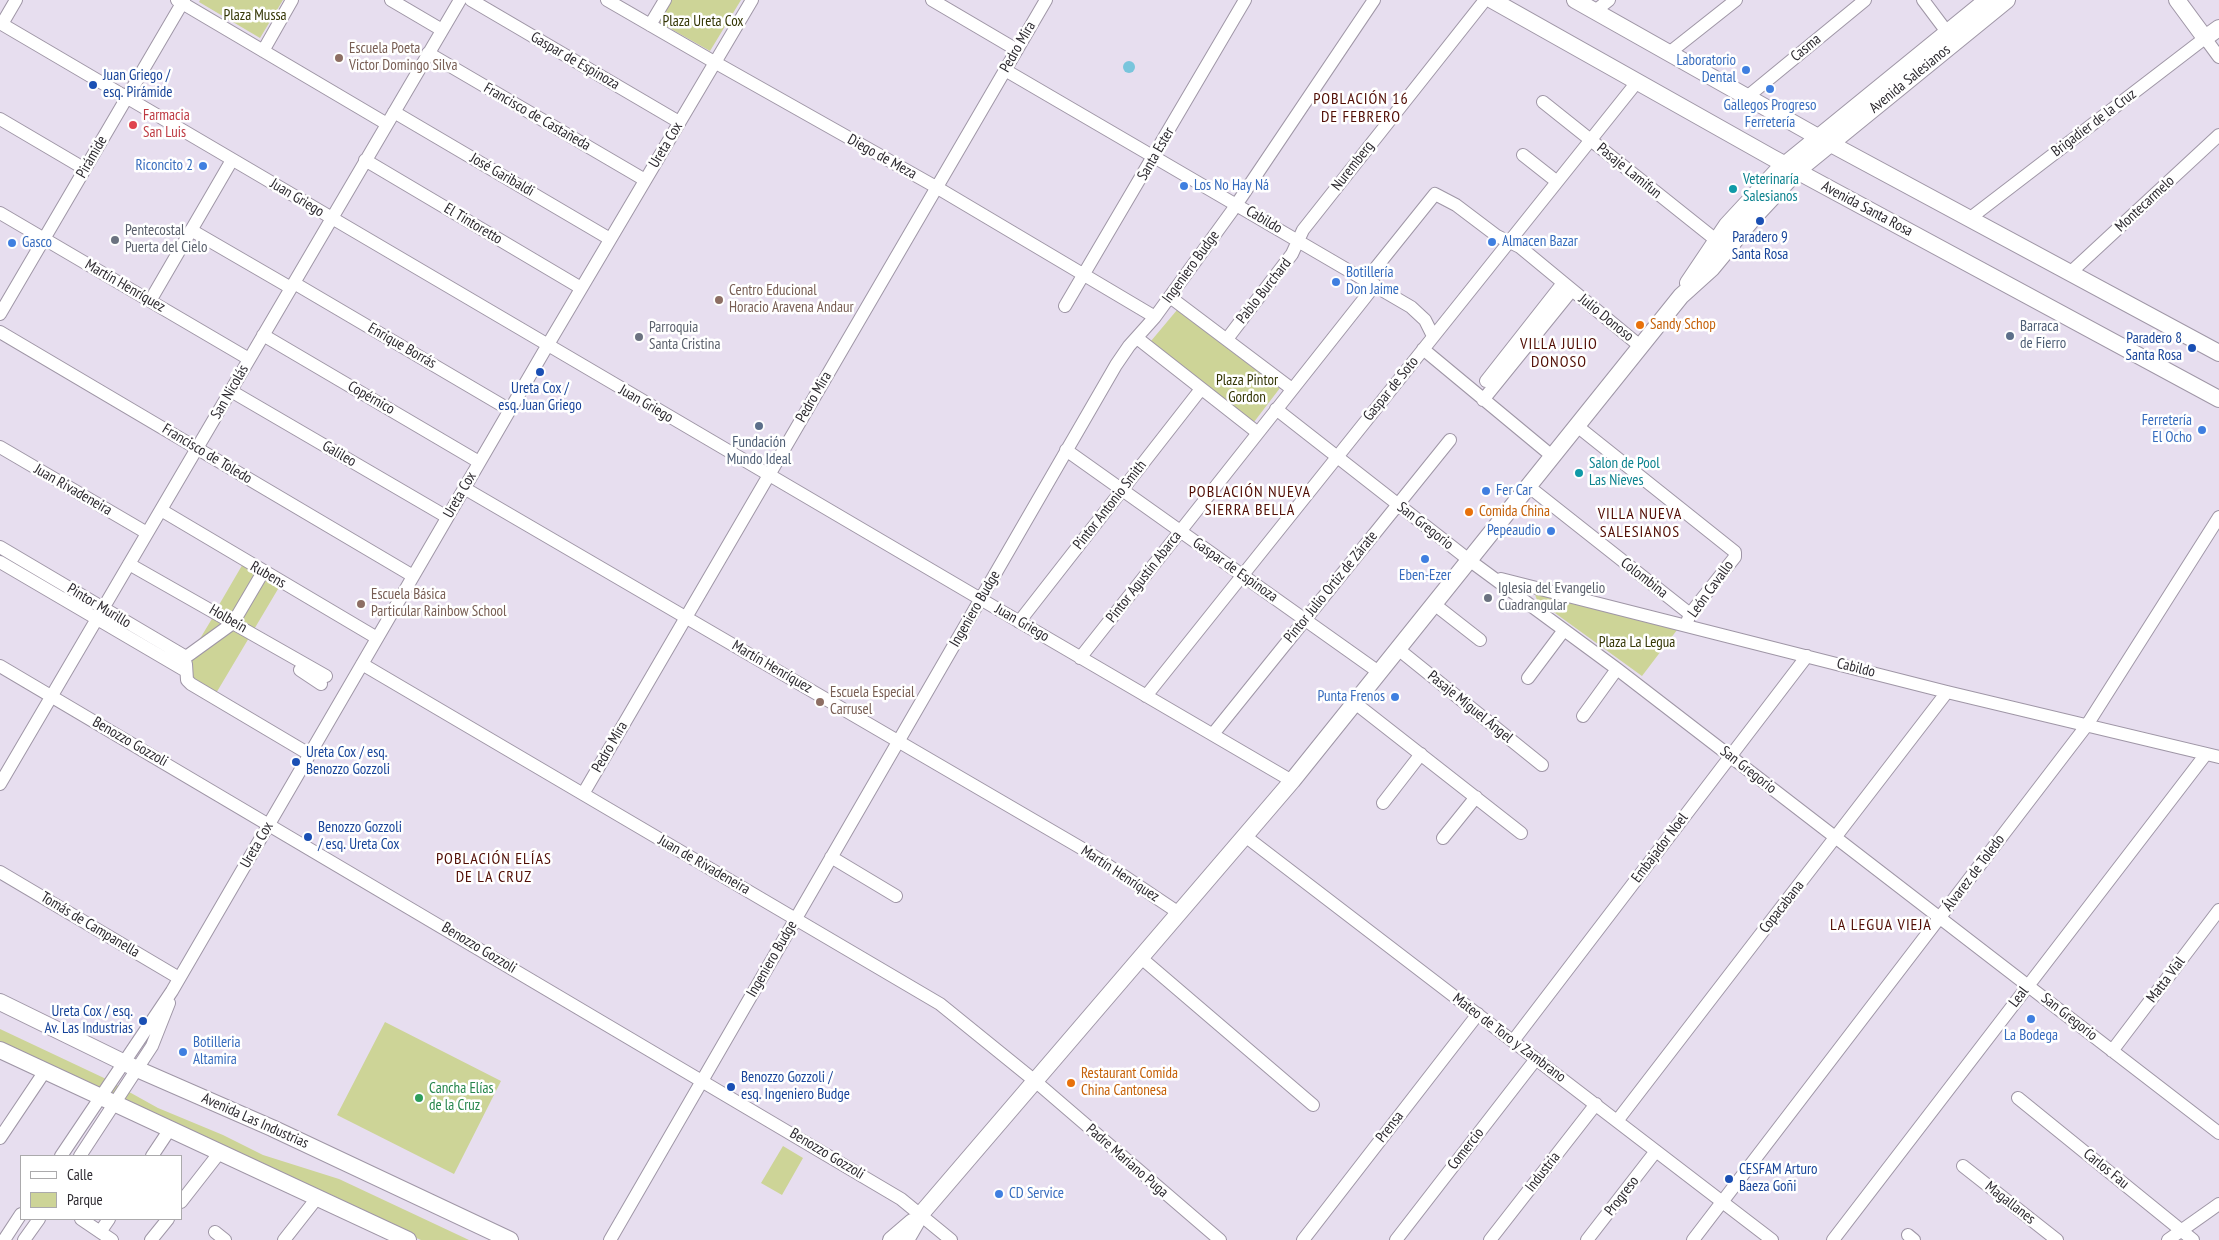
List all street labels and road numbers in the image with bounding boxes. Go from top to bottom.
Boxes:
street label: Pedro Mira [996,18,1040,76]
street label: Gaspar de Espinoza [527,28,623,94]
street label: Casma [1787,30,1825,66]
street label: Avenida Salesianos [1866,41,1954,117]
street label: Francisco de Castañeda [480,79,594,155]
street label: Brigadier de la Cruz [2048,85,2140,161]
street label: Ureta Cox [645,119,687,171]
street label: Santa Ester [1134,124,1178,184]
street label: Diego de Meza [844,131,920,183]
street label: Pirámide [73,133,111,181]
street label: Nuremberg [1328,138,1378,194]
street label: Pasaje Lamifun [1593,139,1665,203]
street label: José Garibaldi [467,149,537,201]
street label: Montecarmelo [2112,172,2178,236]
street label: Juan Griego [267,175,327,221]
street label: Avenida Santa Rosa [1818,177,1916,241]
street label: El Tintoretto [440,200,506,248]
street label: Cabildo [1243,202,1285,238]
street label: Ingeniero Budge [1159,227,1223,307]
street label: Pablo Burchard [1233,255,1295,327]
street label: Martín Henríquez [82,256,168,316]
street label: Julio Donoso [1575,290,1637,346]
street label: Enrique Borrás [365,319,439,373]
street label: Gaspar de Soto [1360,353,1422,425]
street label: San Nicolás [207,362,253,422]
street label: Pedro Mira [792,368,836,426]
street label: Copérnico [344,377,398,419]
street label: Juan Griego [616,381,676,427]
street label: Francisco de Toledo [159,420,255,488]
street label: Galileo [319,437,359,471]
street label: Pintor Antonio Smith [1070,457,1150,553]
street label: Juan Rivadeneira [31,460,115,520]
street label: Ureta Cox [440,469,480,521]
street label: San Gregorio [1393,498,1457,554]
street label: Pintor Agustín Abarca [1103,527,1185,627]
street label: Pintor Julio Ortiz de Zárate [1280,528,1382,646]
street label: Gaspar de Espinoza [1189,534,1281,606]
street label: Colombina [1617,554,1671,602]
street label: León Cavallo [1684,557,1738,621]
street label: Rubens [247,558,289,592]
street label: Ingeniero Budge [946,568,1004,650]
street label: Pintor Murillo [64,580,134,632]
street label: Juan Griego [992,600,1052,646]
street label: Holbein [206,601,250,637]
street label: Martín Henríquez [729,637,815,697]
street label: Cabildo [1835,655,1877,681]
street label: Pasaje Miguel Ángel [1424,667,1516,747]
street label: Benozzo Gozzoli [89,713,171,771]
street label: Pedro Mira [588,718,632,776]
street label: San Gregorio [1716,742,1780,798]
street label: Embajador Noel [1628,810,1692,886]
street label: Ureta Cox [237,819,277,871]
street label: Juan de Rivadeneira [655,831,753,899]
street label: Álvarez de Toledo [1939,831,2009,915]
street label: Martín Henríquez [1077,842,1163,906]
street label: Copacabana [1756,877,1808,937]
street label: Tomás de Campanella [37,888,143,962]
street label: Ingeniero Budge [743,918,801,1000]
street label: Benozzo Gozzoli [438,919,520,977]
street label: Matta Vial [2143,954,2189,1006]
street label: Leal [2005,983,2033,1011]
street label: San Gregorio [2037,989,2101,1045]
street label: Mateo de Toro y Zambrano [1449,990,1569,1086]
street label: Avenida Las Industrias [199,1089,311,1153]
street label: Prensa [1372,1108,1408,1146]
street label: Padre Mariano Puga [1082,1120,1172,1202]
street label: Benozzo Gozzoli [786,1125,868,1183]
street label: Comercio [1444,1125,1488,1173]
street label: Carlos Fau [2079,1145,2133,1193]
street label: Industria [1522,1148,1564,1196]
street label: Progreso [1601,1173,1643,1219]
street label: Magallanes [1981,1178,2039,1228]

